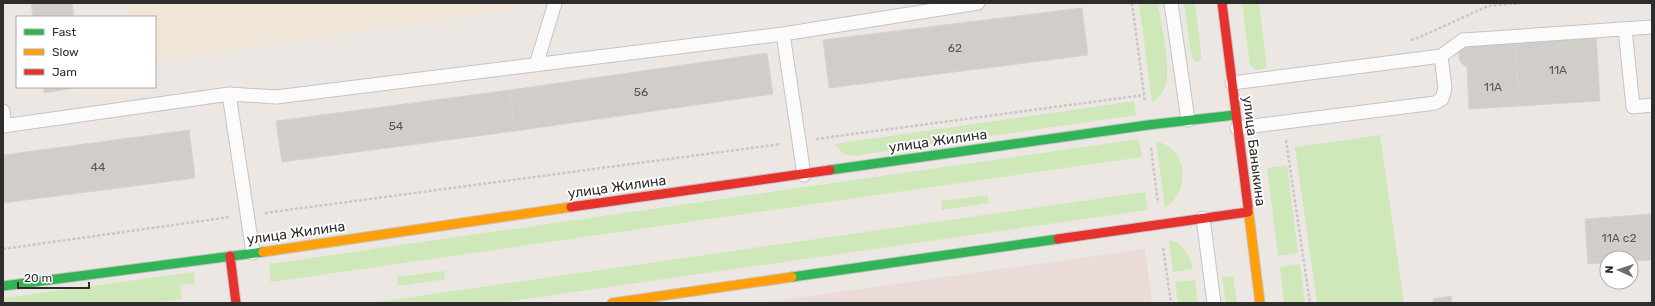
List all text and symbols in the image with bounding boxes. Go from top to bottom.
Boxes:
legend [16,16,156,88]
text: Fast [52,25,76,39]
house number: 62 [948,41,962,55]
text: Slow [52,45,79,59]
house number: 11А [1549,63,1567,77]
text: Jam [52,65,77,79]
house number: 11А [1484,80,1502,94]
house number: 56 [634,85,648,99]
street label: улица Баныкина [1239,95,1269,207]
house number: 54 [389,119,404,133]
street label: улица Жилина [888,126,988,156]
house number: 44 [91,160,106,174]
street label: улица Жилина [567,172,667,202]
street label: улица Жилина [246,218,346,248]
house number: 11А с2 [1602,231,1636,245]
north arrow [1599,250,1639,290]
scale bar [18,264,89,290]
text: N [1603,265,1616,274]
text: 20 m [24,271,52,285]

